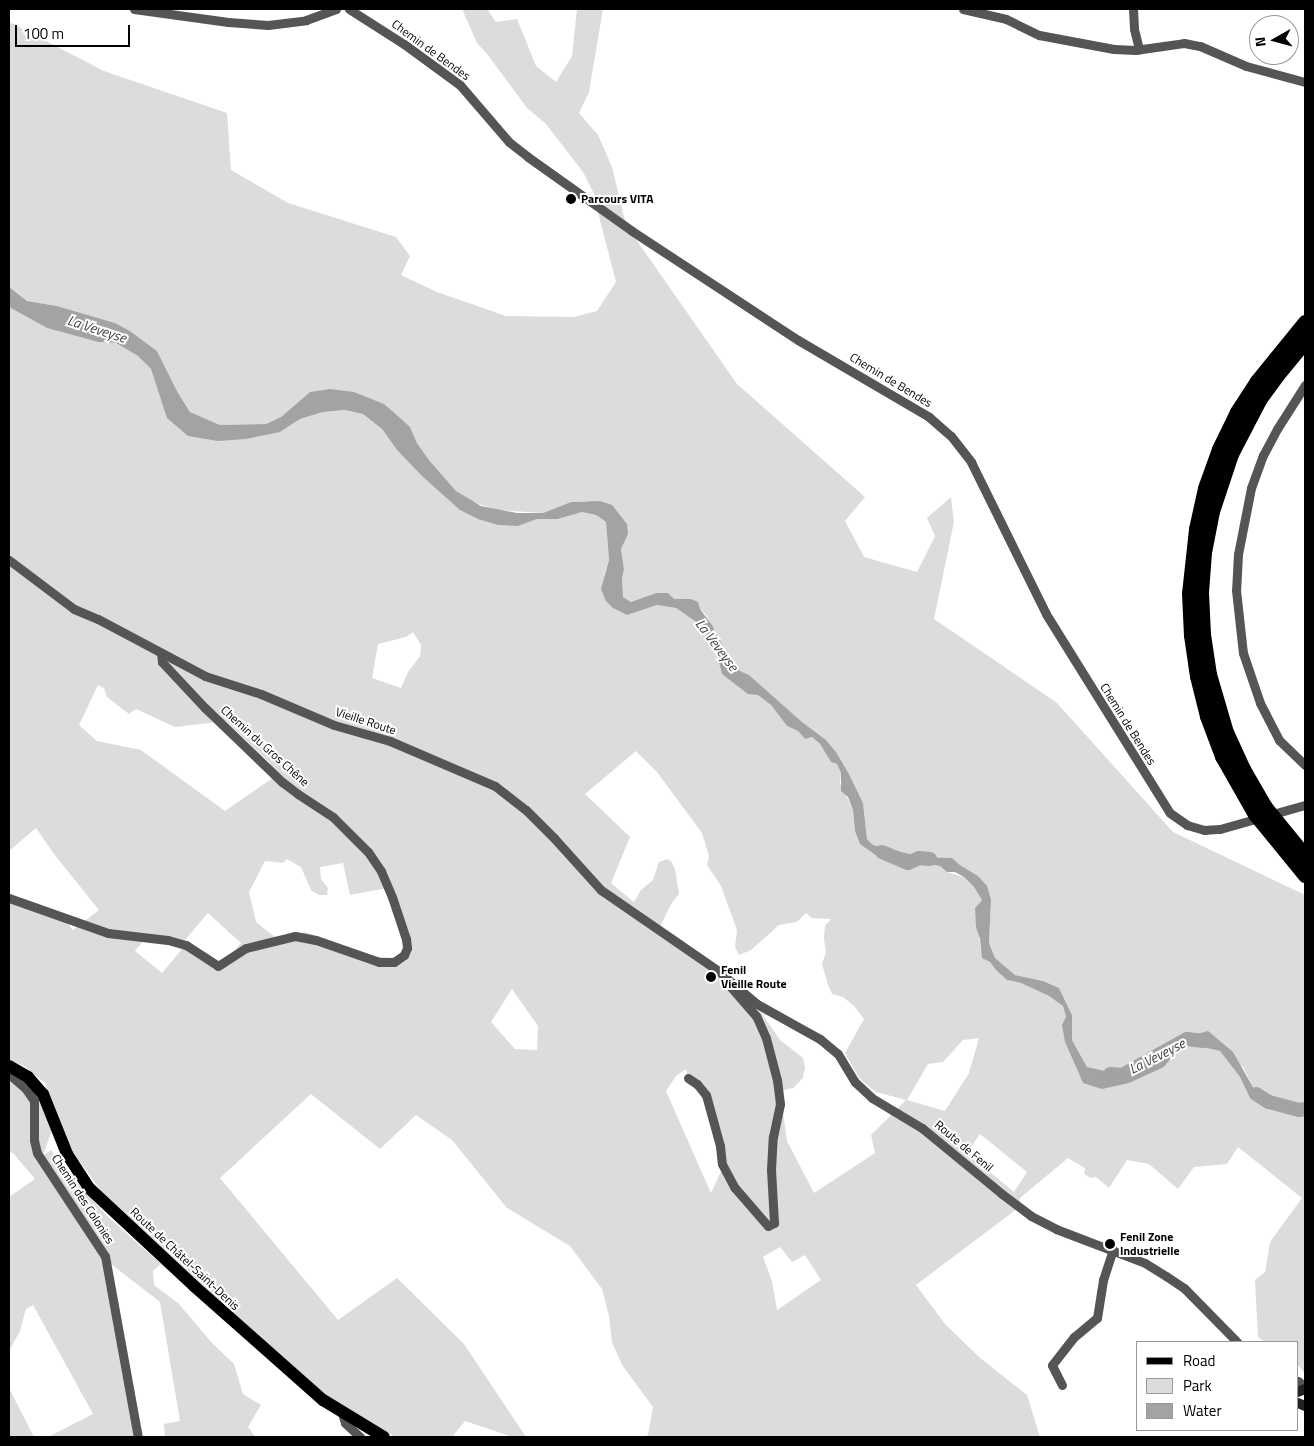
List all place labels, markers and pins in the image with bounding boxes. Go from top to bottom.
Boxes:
place label: Parcours VITA [581,192,653,206]
marker: Parcours VITA [565,193,577,205]
place label: Fenil Vieille Route [721,963,787,991]
marker: Fenil Vieille Route [705,971,717,983]
place label: Fenil Zone Industrielle [1120,1230,1180,1258]
marker: Fenil Zone Industrielle [1104,1238,1116,1250]

